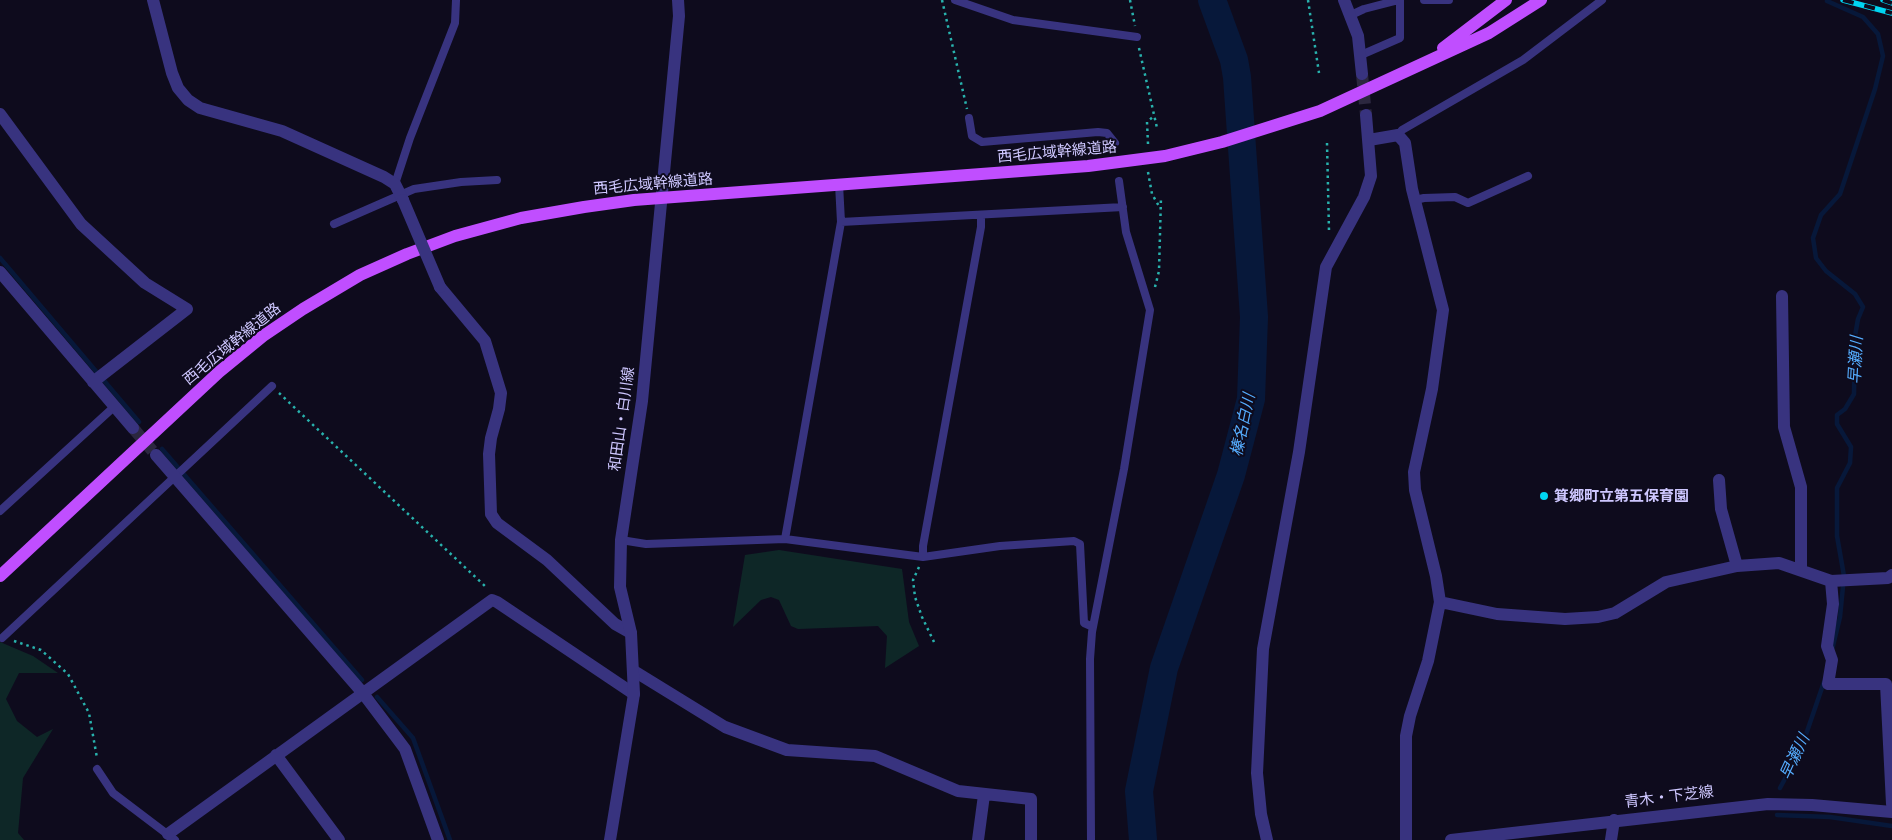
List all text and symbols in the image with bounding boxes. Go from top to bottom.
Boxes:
street label: 西毛広域幹線道路 [996,138,1118,166]
street label: 西毛広域幹線道路 [592,170,714,198]
street label: 西毛広域幹線道路 [180,299,284,389]
water label: 早瀬川 [1845,336,1867,384]
street label: 和田山・白川線 [606,366,638,472]
water label: 榛名白川 [1227,392,1259,458]
place label: 箕郷町立第五保育園 [1554,487,1689,505]
marker: 箕郷町立第五保育園 [1538,490,1550,502]
water label: 早瀬川 [1776,731,1814,783]
street label: 青木・下芝線 [1623,783,1715,811]

